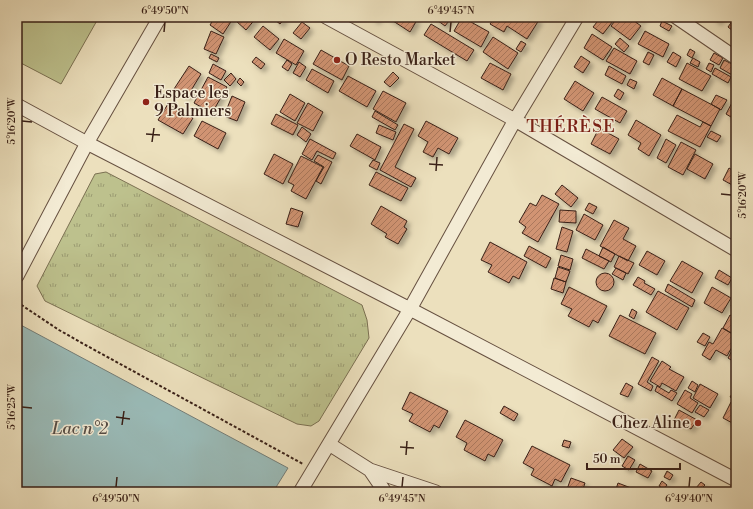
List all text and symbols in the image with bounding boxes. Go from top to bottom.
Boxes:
text: 6°49'50"N [141,5,189,17]
text: 6°49'45"N [428,5,475,17]
place label: O Resto Market [345,50,456,70]
marker: O Resto Market [332,55,342,65]
place label: Espace les 9 Palmiers [154,83,231,121]
text: 5°16'20"W [6,97,18,144]
marker: Espace les 9 Palmiers [141,97,151,107]
district label: THÉRÈSE [526,115,616,138]
text: 5°16'20"W [737,171,749,218]
text: 5°16'25"W [6,383,18,430]
place label: Chez Aline [612,413,690,433]
water label: Lac n°2 [51,418,109,440]
marker: Chez Aline [693,418,703,428]
scale bar [587,445,680,471]
text: 50 m [593,452,621,467]
text: 6°49'50"N [92,493,140,505]
text: 6°49'45"N [379,493,426,505]
text: 6°49'40"N [665,493,714,505]

